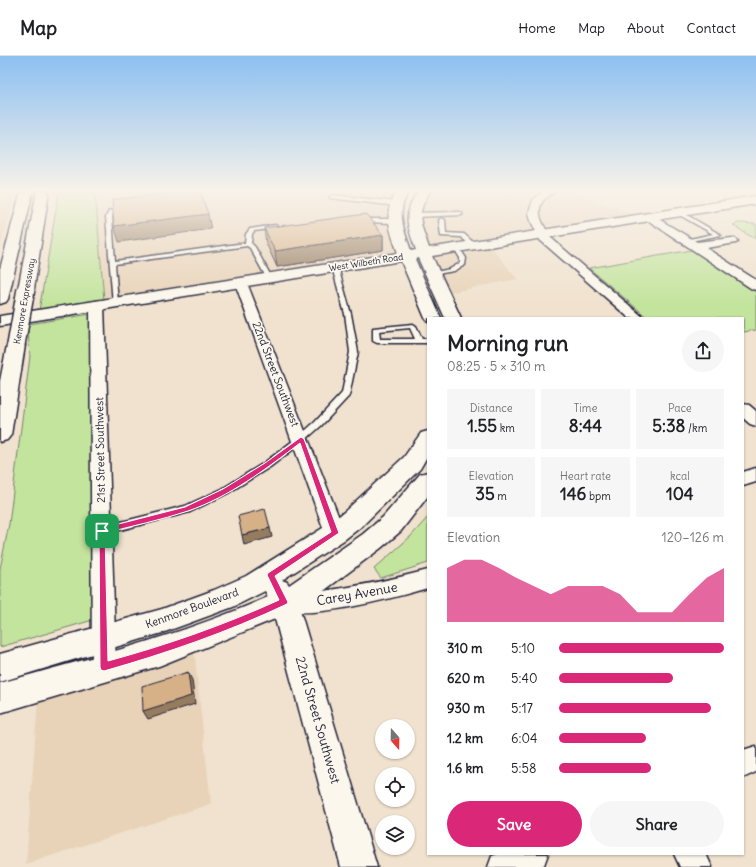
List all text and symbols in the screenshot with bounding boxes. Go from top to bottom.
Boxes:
text: Map [20,16,57,40]
text: Home [518,19,556,37]
text: Map [578,19,605,37]
text: About [627,19,665,37]
text: Contact [687,19,736,37]
street label: West Wilbeth Road [328,251,404,273]
street label: Kenmore Expressway [11,257,37,345]
street label: 22nd Street Southwest [249,319,303,429]
text: Morning run [447,329,569,357]
button: share [682,330,724,372]
text: 08:25 · 5 × 310 m [447,358,545,375]
street label: 21st Street Southwest [92,397,108,503]
text: Distance [470,401,513,415]
text: Time [574,401,597,415]
text: Pace [668,401,692,415]
text: 1.55 [467,415,497,437]
text: 8:44 [569,415,602,437]
text: 5:38 [652,415,685,437]
text: km [497,421,515,435]
text: /km [685,421,707,435]
text: Elevation [469,469,514,483]
text: Heart rate [560,469,611,483]
text: kcal [670,469,690,483]
text: 35 [475,483,495,505]
text: 146 [560,483,586,505]
text: 104 [666,483,694,505]
text: m [495,489,507,503]
text: bpm [586,489,611,503]
pin [85,514,119,548]
icon: arrive [91,520,113,542]
text: Elevation [447,529,500,546]
text: 120–126 m [661,529,724,546]
street label: Carey Avenue [315,579,399,609]
street label: Kenmore Boulevard [144,584,241,631]
text: 310 m [447,640,482,657]
text: 5:10 [511,640,535,657]
street label: 22nd Street Southwest [292,654,344,786]
text: 620 m [447,670,485,687]
text: 5:40 [511,670,537,687]
text: 930 m [447,700,485,717]
text: 5:17 [511,700,533,717]
north arrow [375,719,415,759]
map controls [375,719,415,855]
text: 1.2 km [447,730,483,747]
text: 6:04 [511,730,538,747]
text: 1.6 km [447,760,483,777]
text: 5:58 [511,760,536,777]
button: locate [375,767,415,807]
button: Save [447,801,582,847]
button: Share [590,801,724,847]
button: layers [375,815,415,855]

